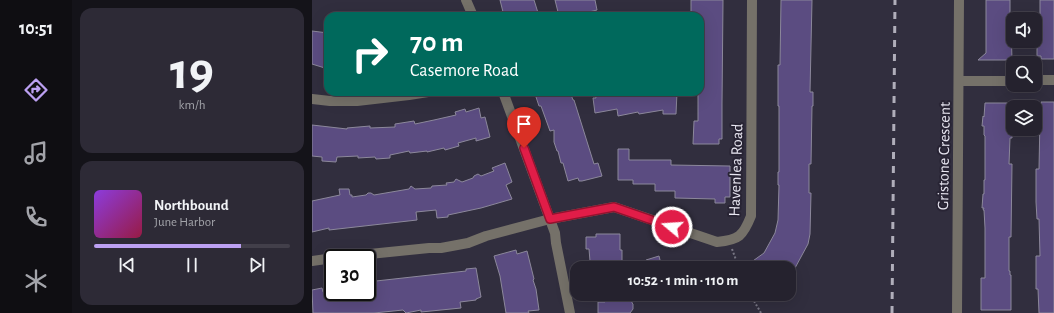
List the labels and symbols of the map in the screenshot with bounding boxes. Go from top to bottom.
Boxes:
street label: Gristone Crescent [935,102,953,210]
pin [507,107,541,148]
street label: Havenlea Road [726,123,746,217]
position arrow [651,206,693,248]
speed limit sign: 30 [324,249,376,301]

